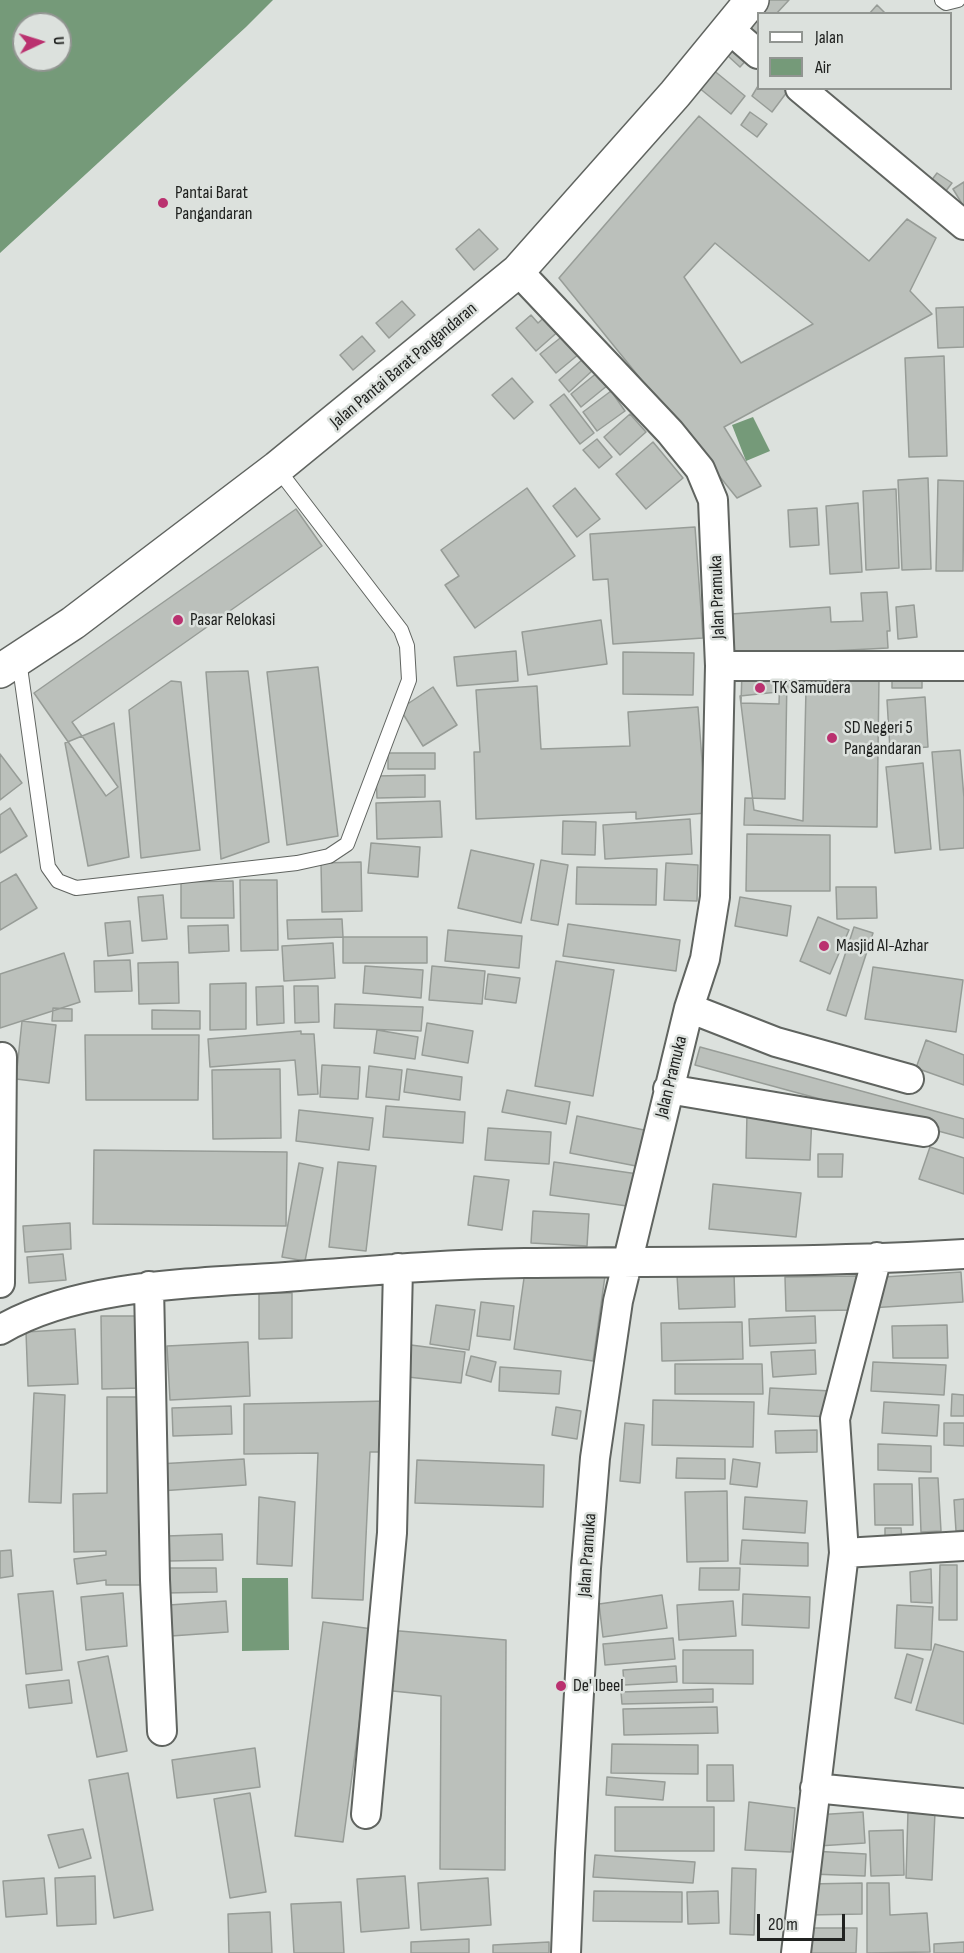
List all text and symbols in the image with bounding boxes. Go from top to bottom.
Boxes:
north arrow [12,12,72,72]
legend [757,12,952,90]
text: Jalan [815,27,844,48]
text: U [49,36,68,46]
text: Air [815,57,831,78]
place label: Pantai Barat Pangandaran [175,182,253,224]
marker: Pantai Barat Pangandaran [156,196,170,210]
street label: Jalan Pantai Barat Pangandaran [326,298,482,434]
street label: Jalan Pramuka [706,555,730,639]
place label: Pasar Relokasi [190,609,275,631]
marker: Pasar Relokasi [171,613,185,627]
place label: TK Samudera [772,677,851,699]
marker: TK Samudera [753,681,767,695]
place label: SD Negeri 5 Pangandaran [844,717,922,760]
marker: SD Negeri 5 Pangandaran [825,731,839,745]
place label: Masjid Al-Azhar [836,935,929,957]
marker: Masjid Al-Azhar [817,939,831,953]
street label: Jalan Pramuka [651,1034,693,1120]
street label: Jalan Pramuka [574,1512,602,1598]
place label: De' Ibeel [573,1675,624,1697]
marker: De' Ibeel [554,1679,568,1693]
scale bar [760,1902,848,1940]
text: 20 m [768,1914,798,1935]

